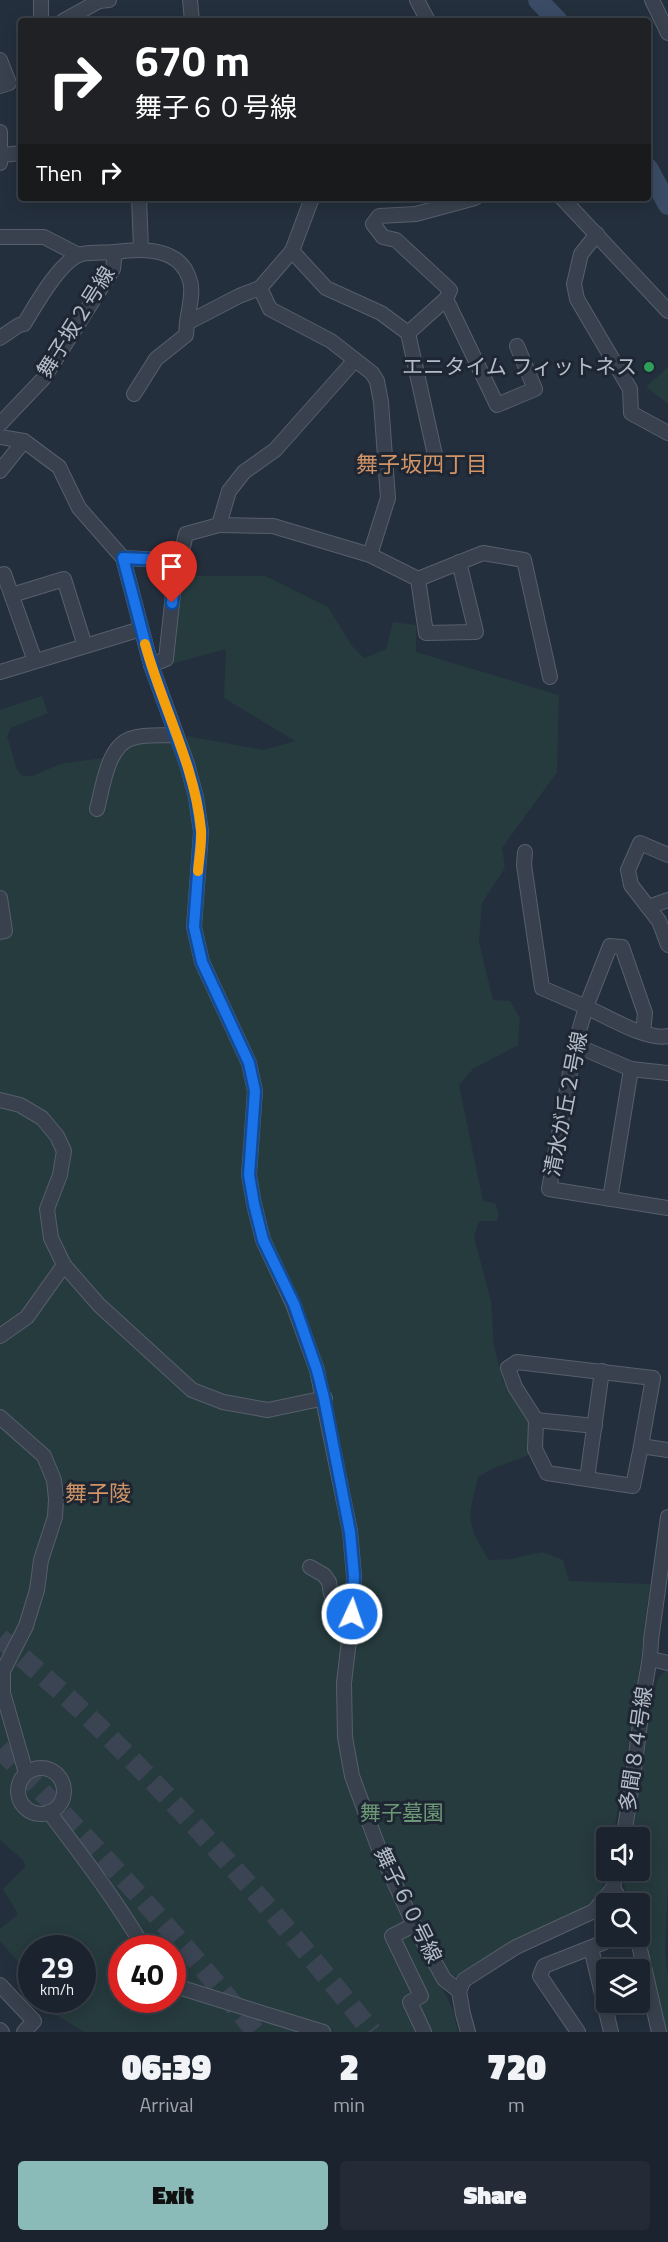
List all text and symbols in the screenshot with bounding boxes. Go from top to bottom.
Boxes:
text: 670 m [135,28,250,92]
icon: right [36,42,114,120]
text: 舞子６０号線 [135,86,297,127]
text: Then [36,156,82,190]
icon: right [94,156,127,189]
street label: 舞子坂２号線 [28,260,122,383]
place label: エニタイム フィットネス [402,350,637,382]
marker: エニタイム フィットネス [642,360,656,374]
district label: 舞子坂四丁目 [356,447,488,481]
pin [146,541,197,603]
icon: arrive [155,550,188,583]
street label: 清水が丘２号線 [535,1029,595,1179]
district label: 舞子陵 [65,1476,131,1510]
position arrow [320,1582,384,1646]
street label: 多聞８４号線 [610,1684,660,1813]
park label: 舞子墓園 [360,1796,444,1828]
map controls [596,1827,650,2013]
button: sound [596,1827,650,1881]
street label: 舞子６０号線 [367,1841,451,1968]
button: search [596,1893,650,1947]
speed limit sign: 40 [108,1935,186,2013]
text: 29 [40,1944,74,1990]
button: layers [596,1959,650,2013]
text: km/h [40,1978,74,2001]
text: 06:39 [122,2039,211,2094]
text: 2 [339,2039,359,2094]
text: 720 [487,2039,546,2094]
text: Arrival [139,2089,194,2120]
text: min [333,2089,365,2120]
text: m [508,2089,525,2120]
button: Exit [18,2161,328,2230]
button: Share [340,2161,650,2230]

